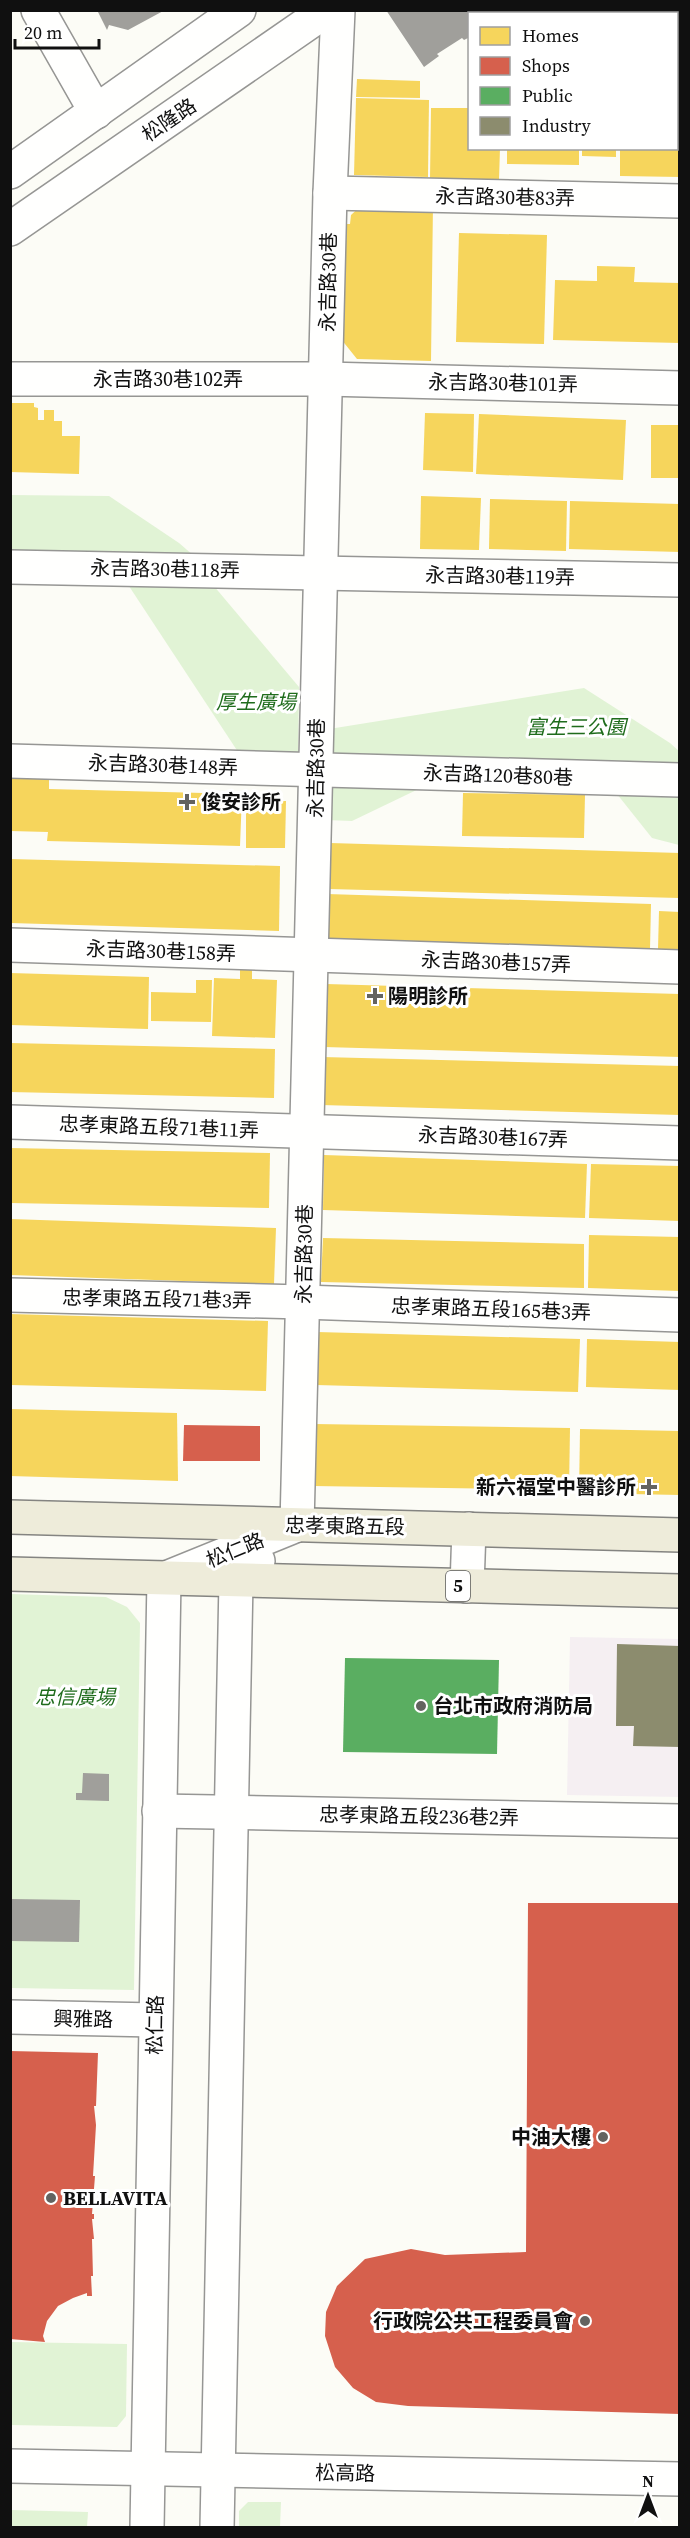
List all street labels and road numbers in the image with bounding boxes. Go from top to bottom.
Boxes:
street label: 松隆路 [136,92,202,148]
street label: 永吉路30巷83弄 [435,182,575,212]
street label: 永吉路30巷 [313,232,343,332]
street label: 永吉路30巷102弄 [93,365,243,393]
street label: 永吉路30巷101弄 [428,368,578,398]
street label: 永吉路30巷118弄 [90,554,240,584]
street label: 永吉路30巷119弄 [425,561,575,591]
street label: 永吉路30巷 [301,718,331,818]
street label: 永吉路30巷148弄 [88,748,238,782]
street label: 永吉路120巷80巷 [423,758,573,792]
street label: 永吉路30巷158弄 [86,934,236,968]
street label: 永吉路30巷157弄 [421,945,571,979]
street label: 忠孝東路五段71巷11弄 [59,1110,259,1144]
street label: 永吉路30巷167弄 [418,1120,568,1154]
street label: 永吉路30巷 [289,1204,319,1304]
street label: 忠孝東路五段71巷3弄 [62,1283,252,1315]
street label: 忠孝東路五段165巷3弄 [391,1292,591,1326]
street label: 忠孝東路五段 [285,1511,405,1541]
street label: 松仁路 [202,1526,268,1574]
road number: 5 [446,1571,470,1601]
street label: 忠孝東路五段236巷2弄 [319,1800,519,1832]
street label: 松仁路 [140,1995,170,2055]
street label: 興雅路 [53,2004,113,2034]
street label: 松高路 [315,2458,375,2488]

